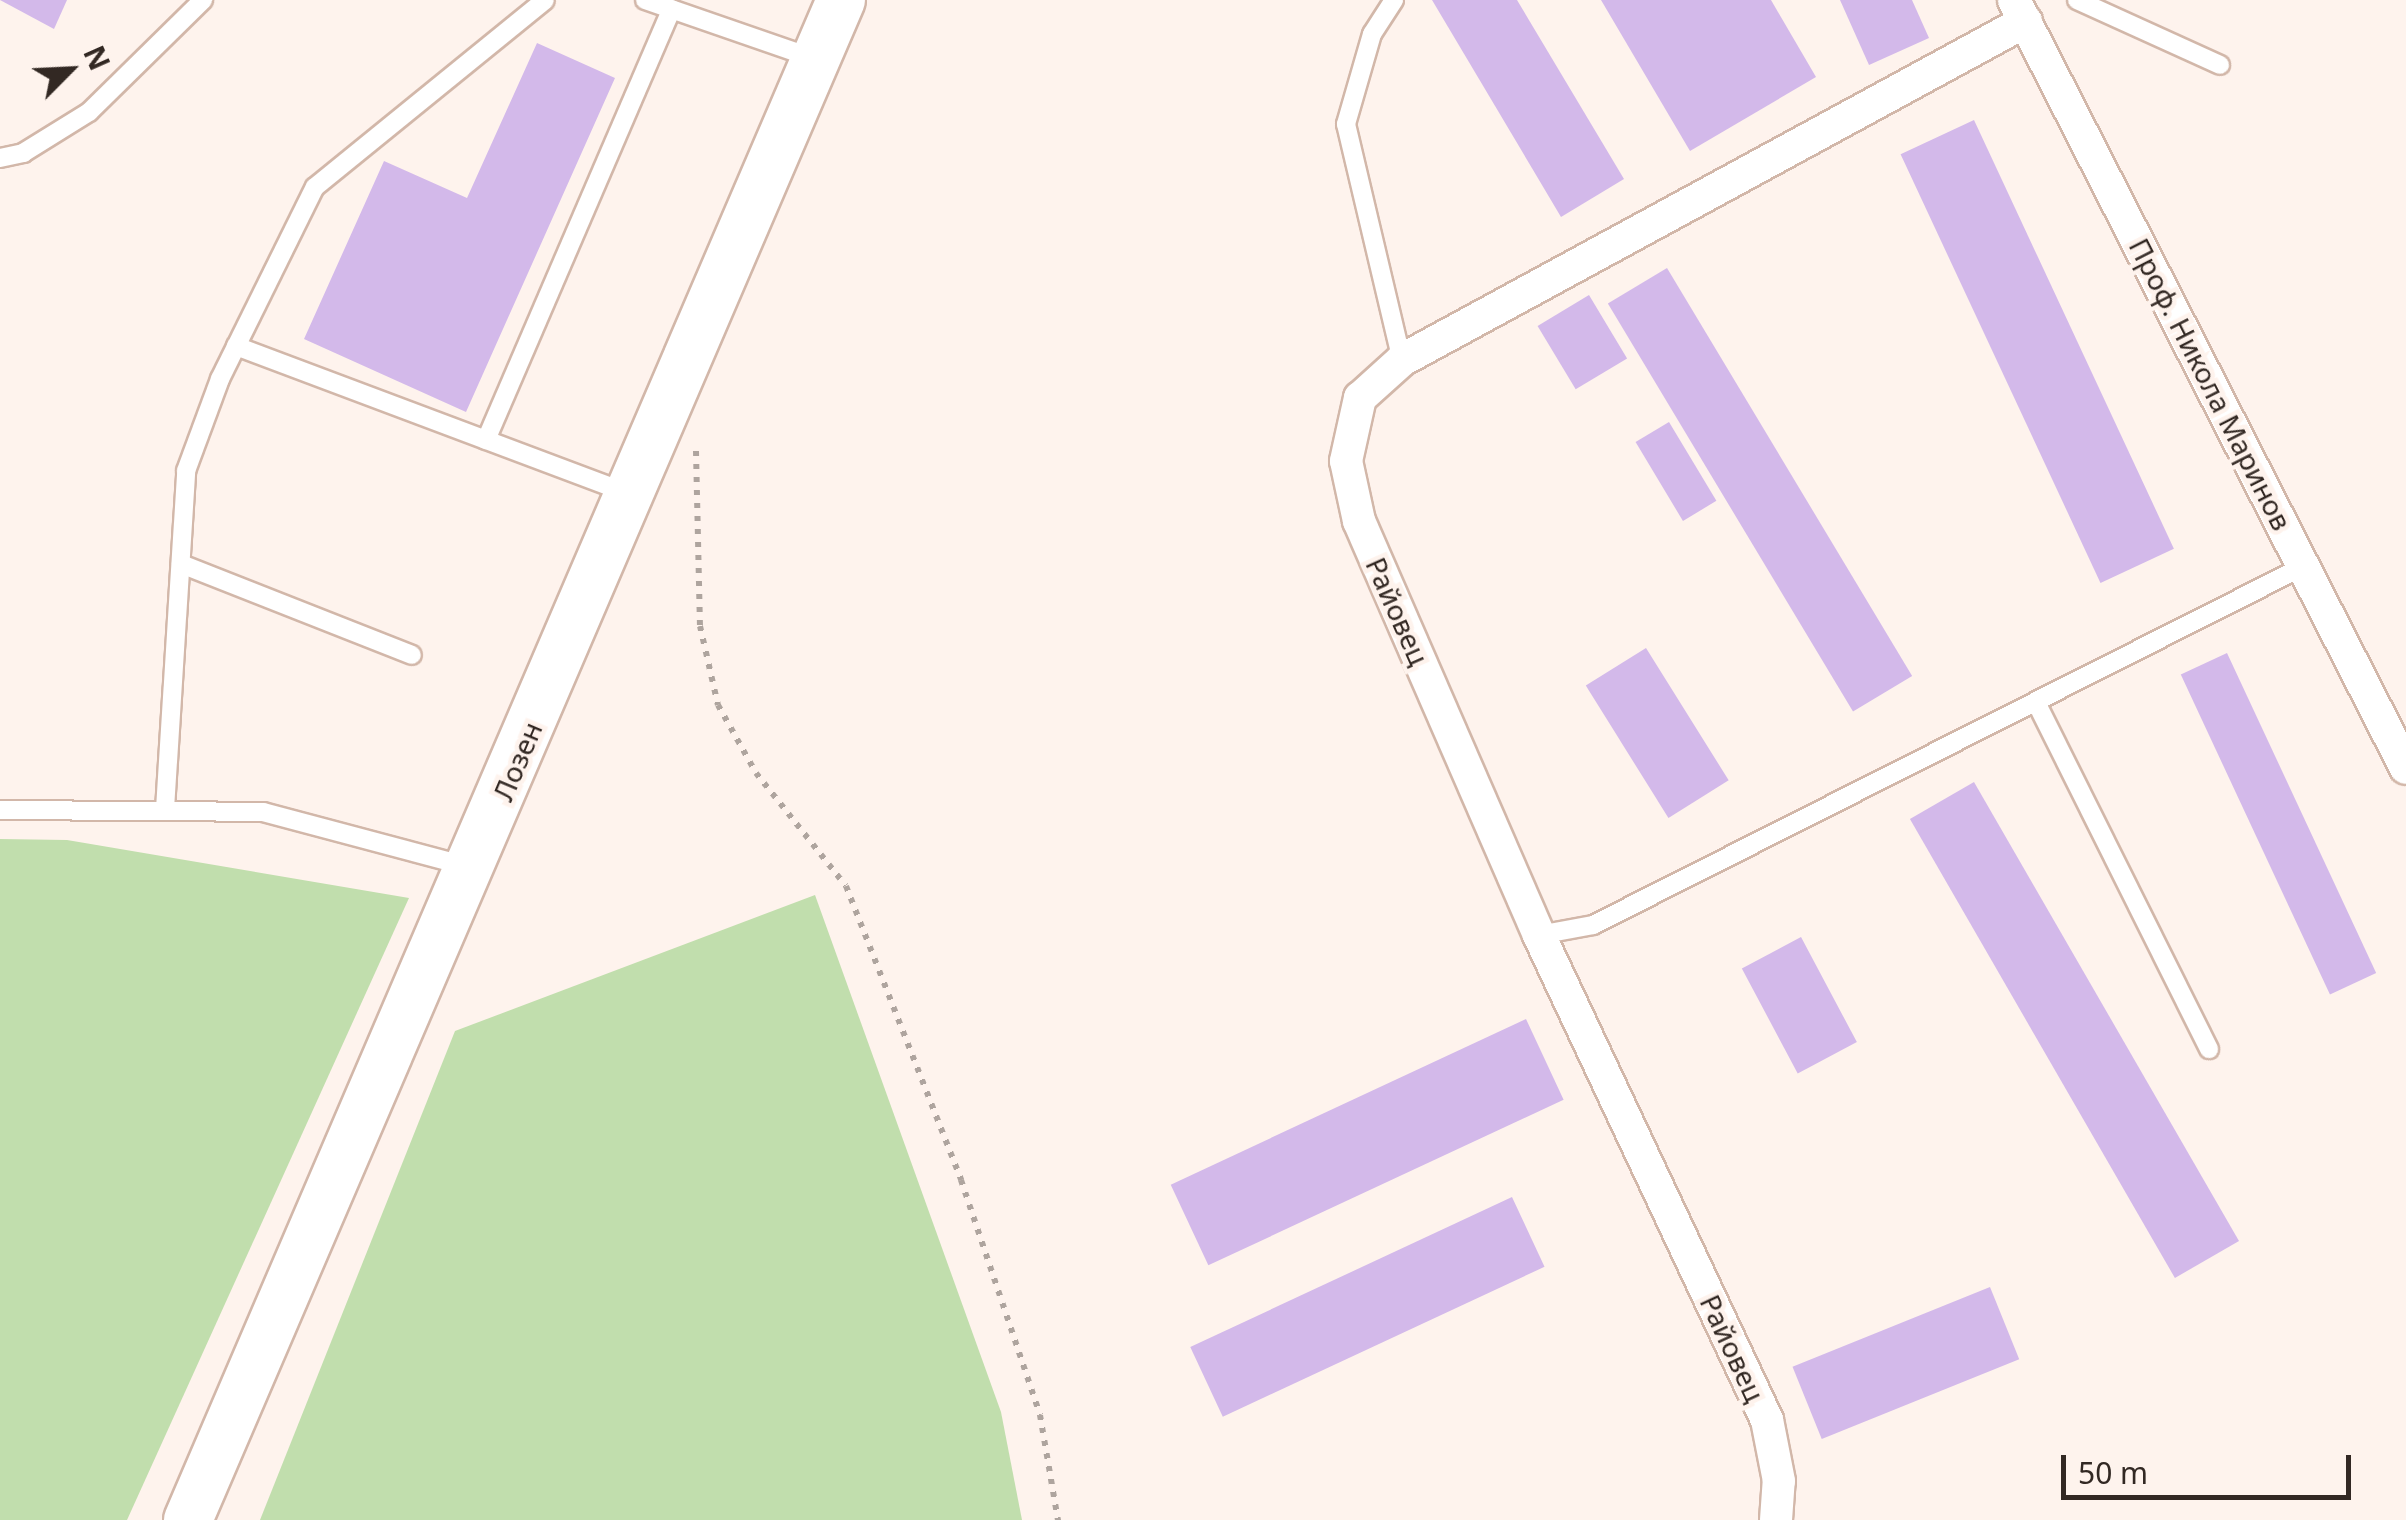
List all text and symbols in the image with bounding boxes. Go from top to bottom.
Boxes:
north arrow [20,20,120,120]
text: N [75,40,119,76]
street label: Проф. Никола Маринов [2123,232,2299,536]
street label: Райовец [1359,552,1437,670]
street label: Лозен [485,716,549,806]
street label: Райовец [1694,1289,1772,1407]
scale bar [2066,1435,2356,1497]
text: 50 m [2078,1452,2148,1493]

